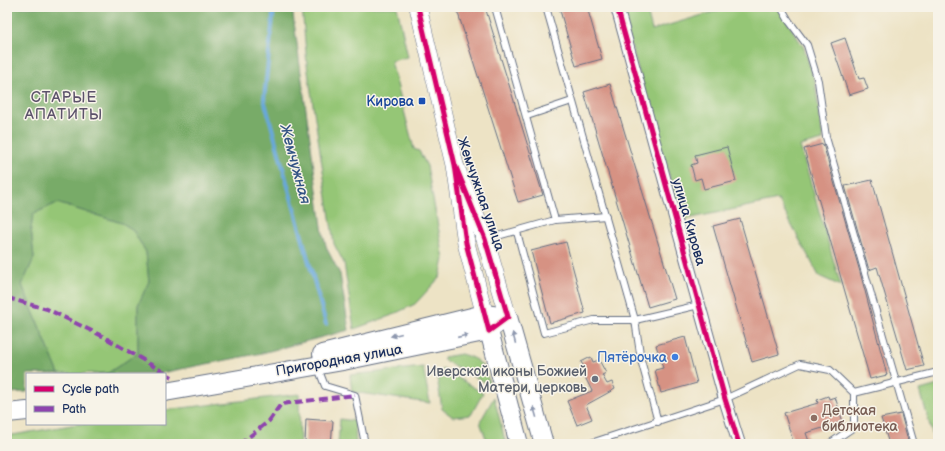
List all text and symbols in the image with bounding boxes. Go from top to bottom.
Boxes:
district label: СТАРЫЕ АПАТИТЫ [24,88,103,124]
place label: Кирова [366,93,415,110]
marker: Кирова [417,96,427,106]
water label: Жемчужная [275,121,315,207]
street label: Жемчужная улица [454,135,509,254]
street label: улица Кирова [668,176,710,268]
one-way arrow [390,332,402,338]
one-way arrow [511,332,517,344]
one-way arrow [457,333,469,339]
street label: Пригородная улица [274,340,404,380]
place label: Пятёрочка [597,349,668,366]
marker: Пятёрочка [670,352,680,362]
place label: Иверской иконы Божией Матери, церковь [426,363,587,396]
legend [26,373,166,425]
marker: Иверской иконы Божией Матери, церковь [590,374,600,384]
text: Cycle path [62,382,119,397]
text: Path [62,402,87,417]
place label: Детская библиотека [822,402,898,435]
one-way arrow [532,406,538,418]
marker: Детская библиотека [809,413,819,423]

